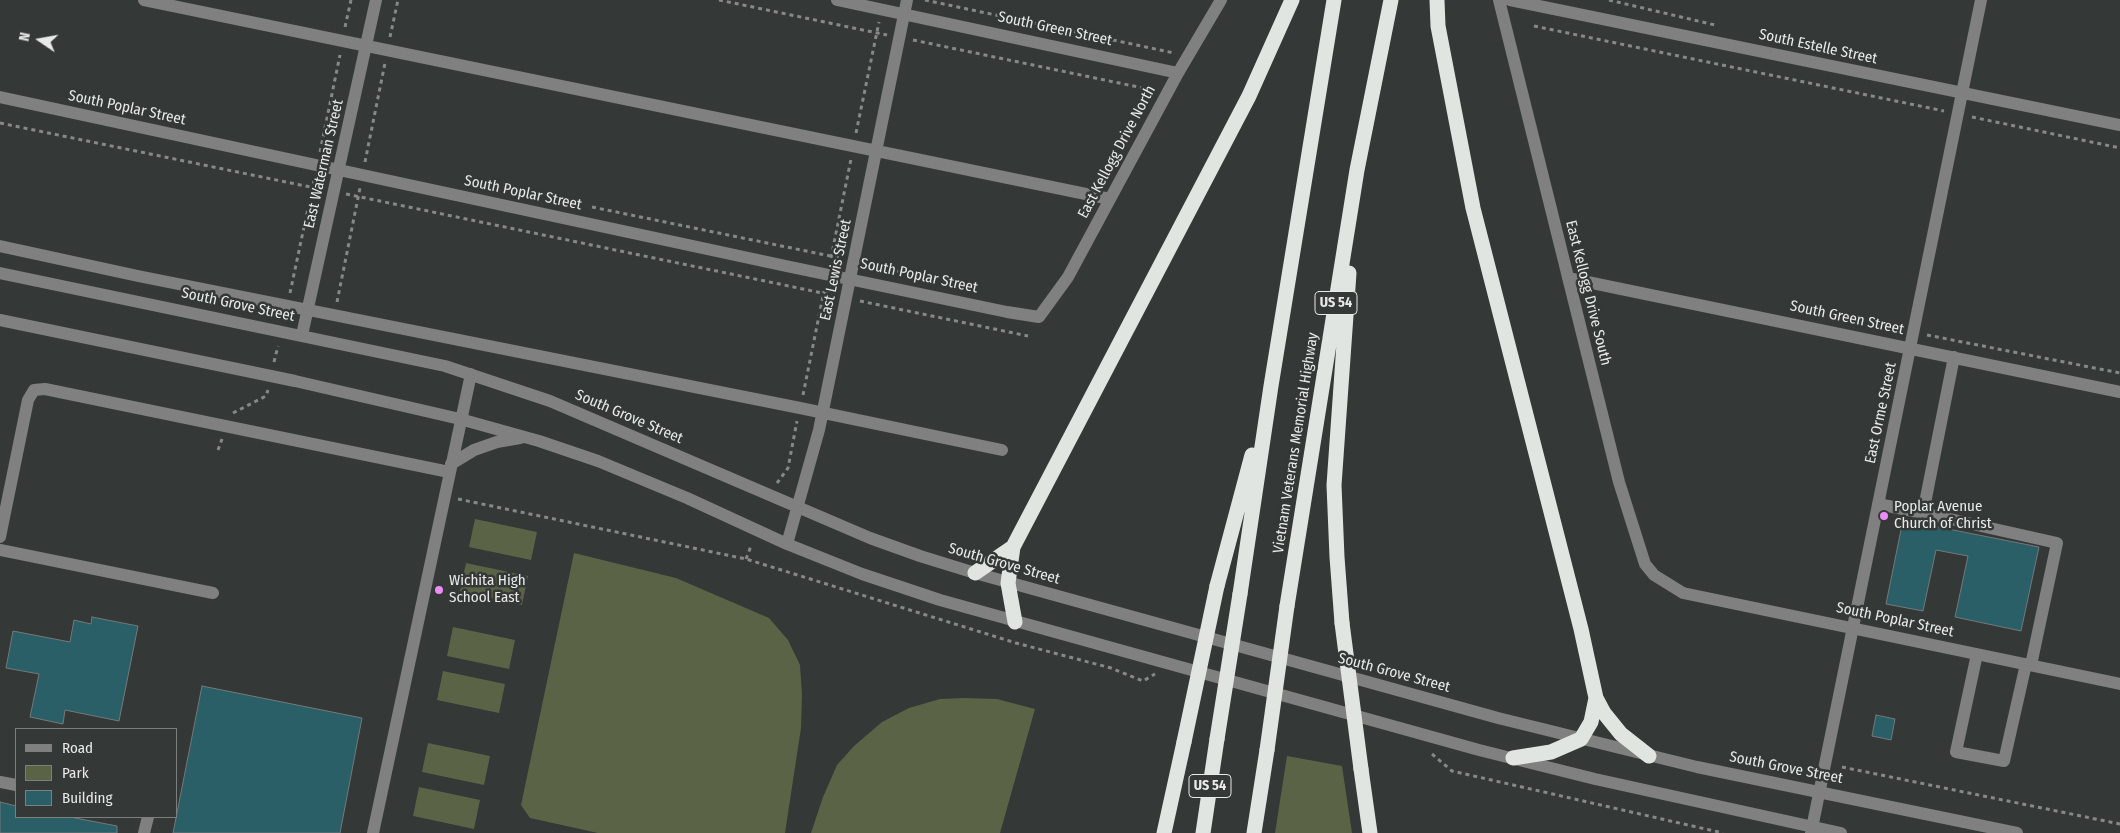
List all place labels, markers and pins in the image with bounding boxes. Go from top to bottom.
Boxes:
place label: Poplar Avenue Church of Christ [1894,498,1992,533]
marker: Poplar Avenue Church of Christ [1878,510,1890,522]
place label: Wichita High School East [449,572,526,607]
marker: Wichita High School East [433,584,445,596]

